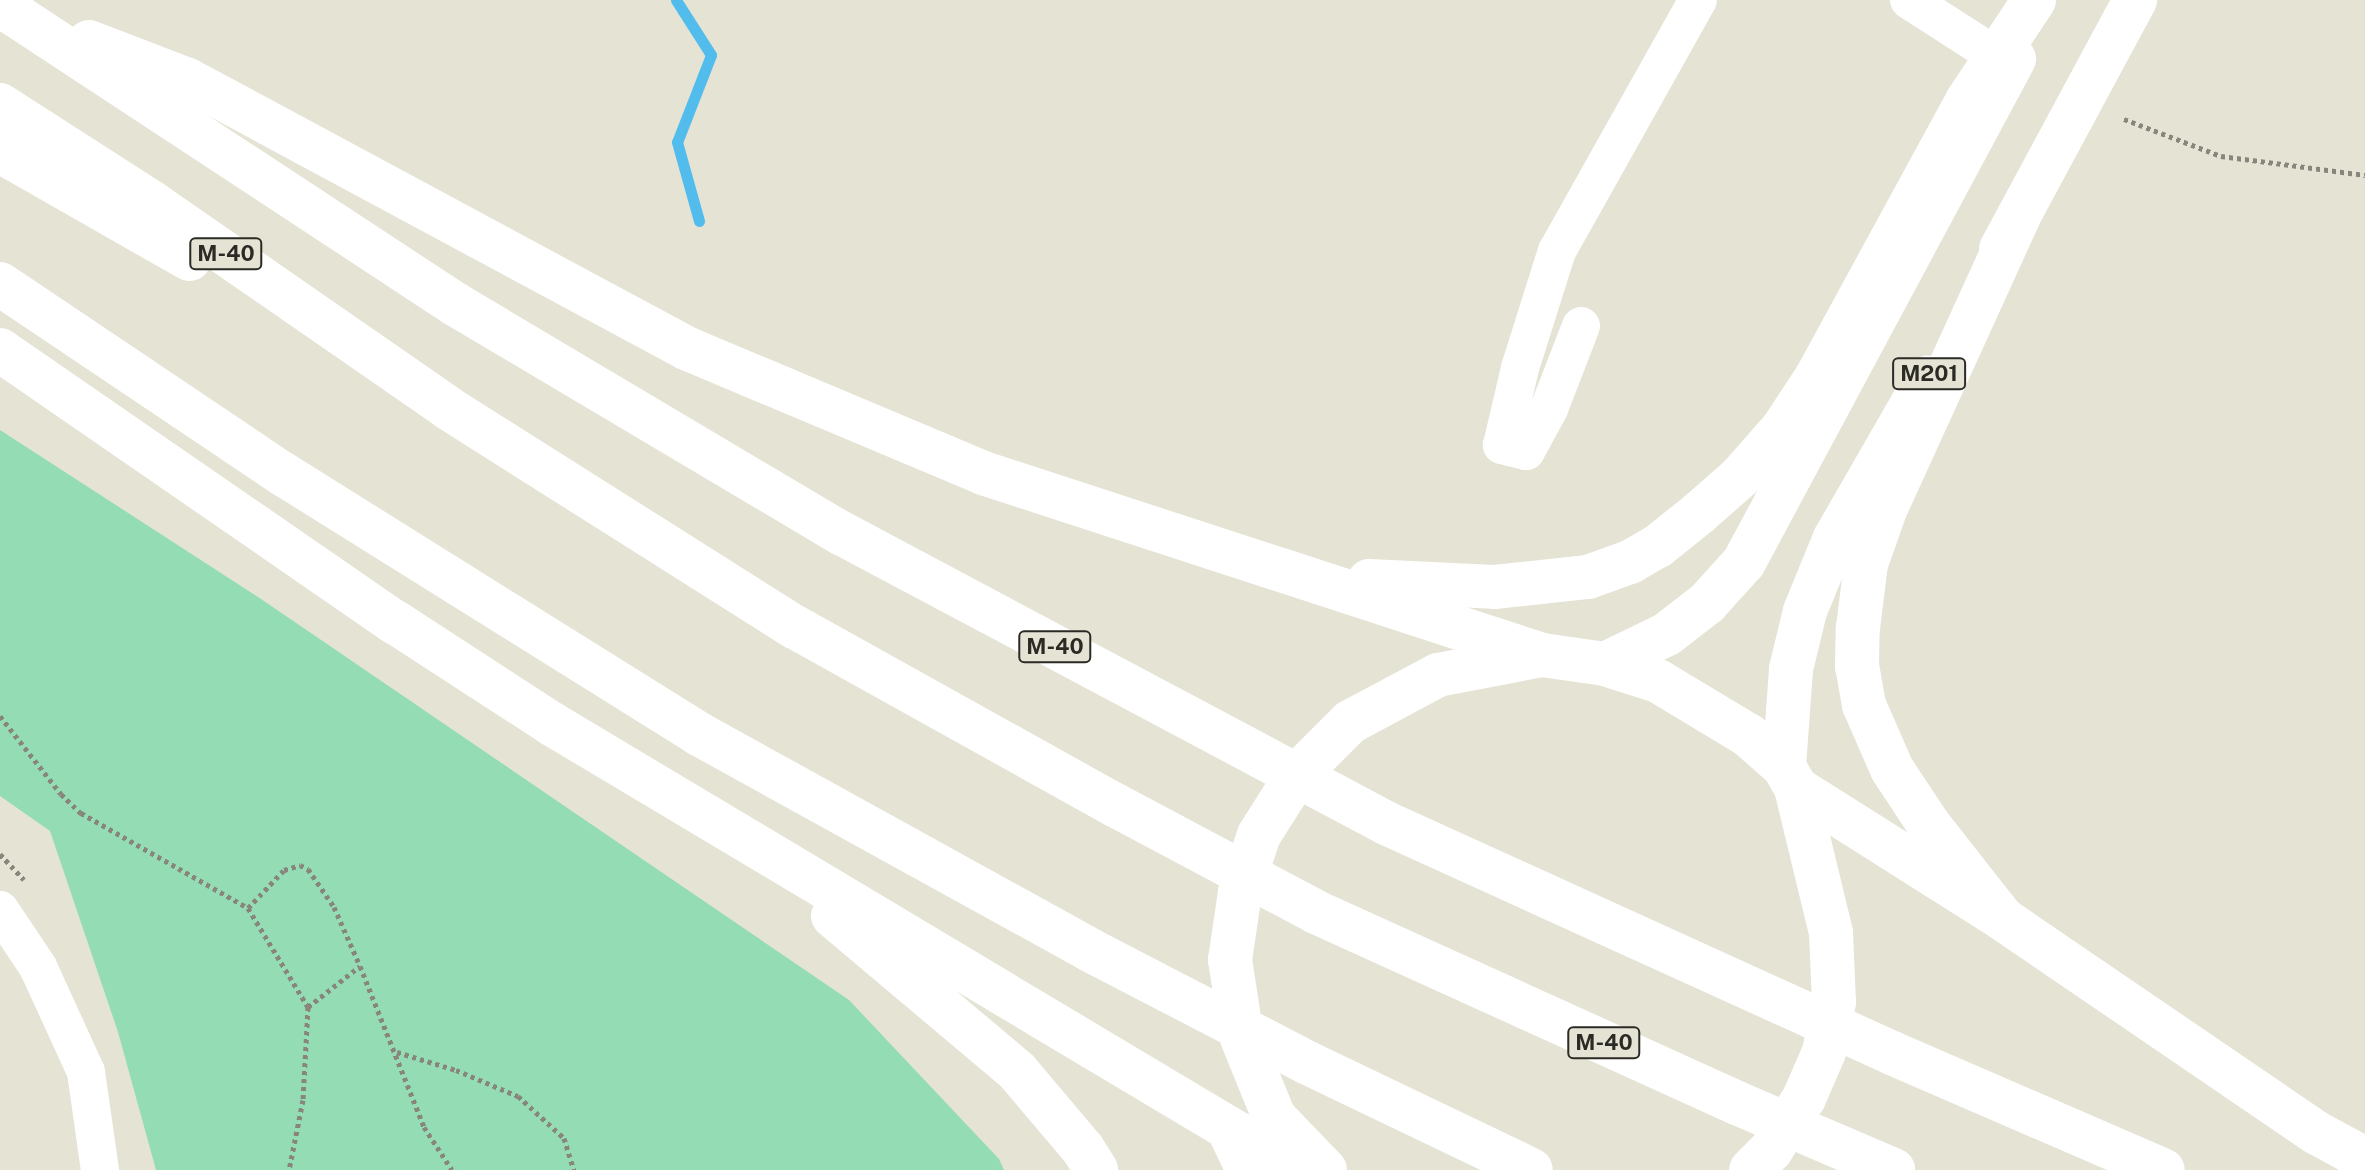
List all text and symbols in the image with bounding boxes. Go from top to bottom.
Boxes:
road number: M-40 [188,236,264,272]
road number: M201 [1891,356,1967,392]
road number: M-40 [1017,629,1093,665]
road number: M-40 [1566,1025,1642,1061]

